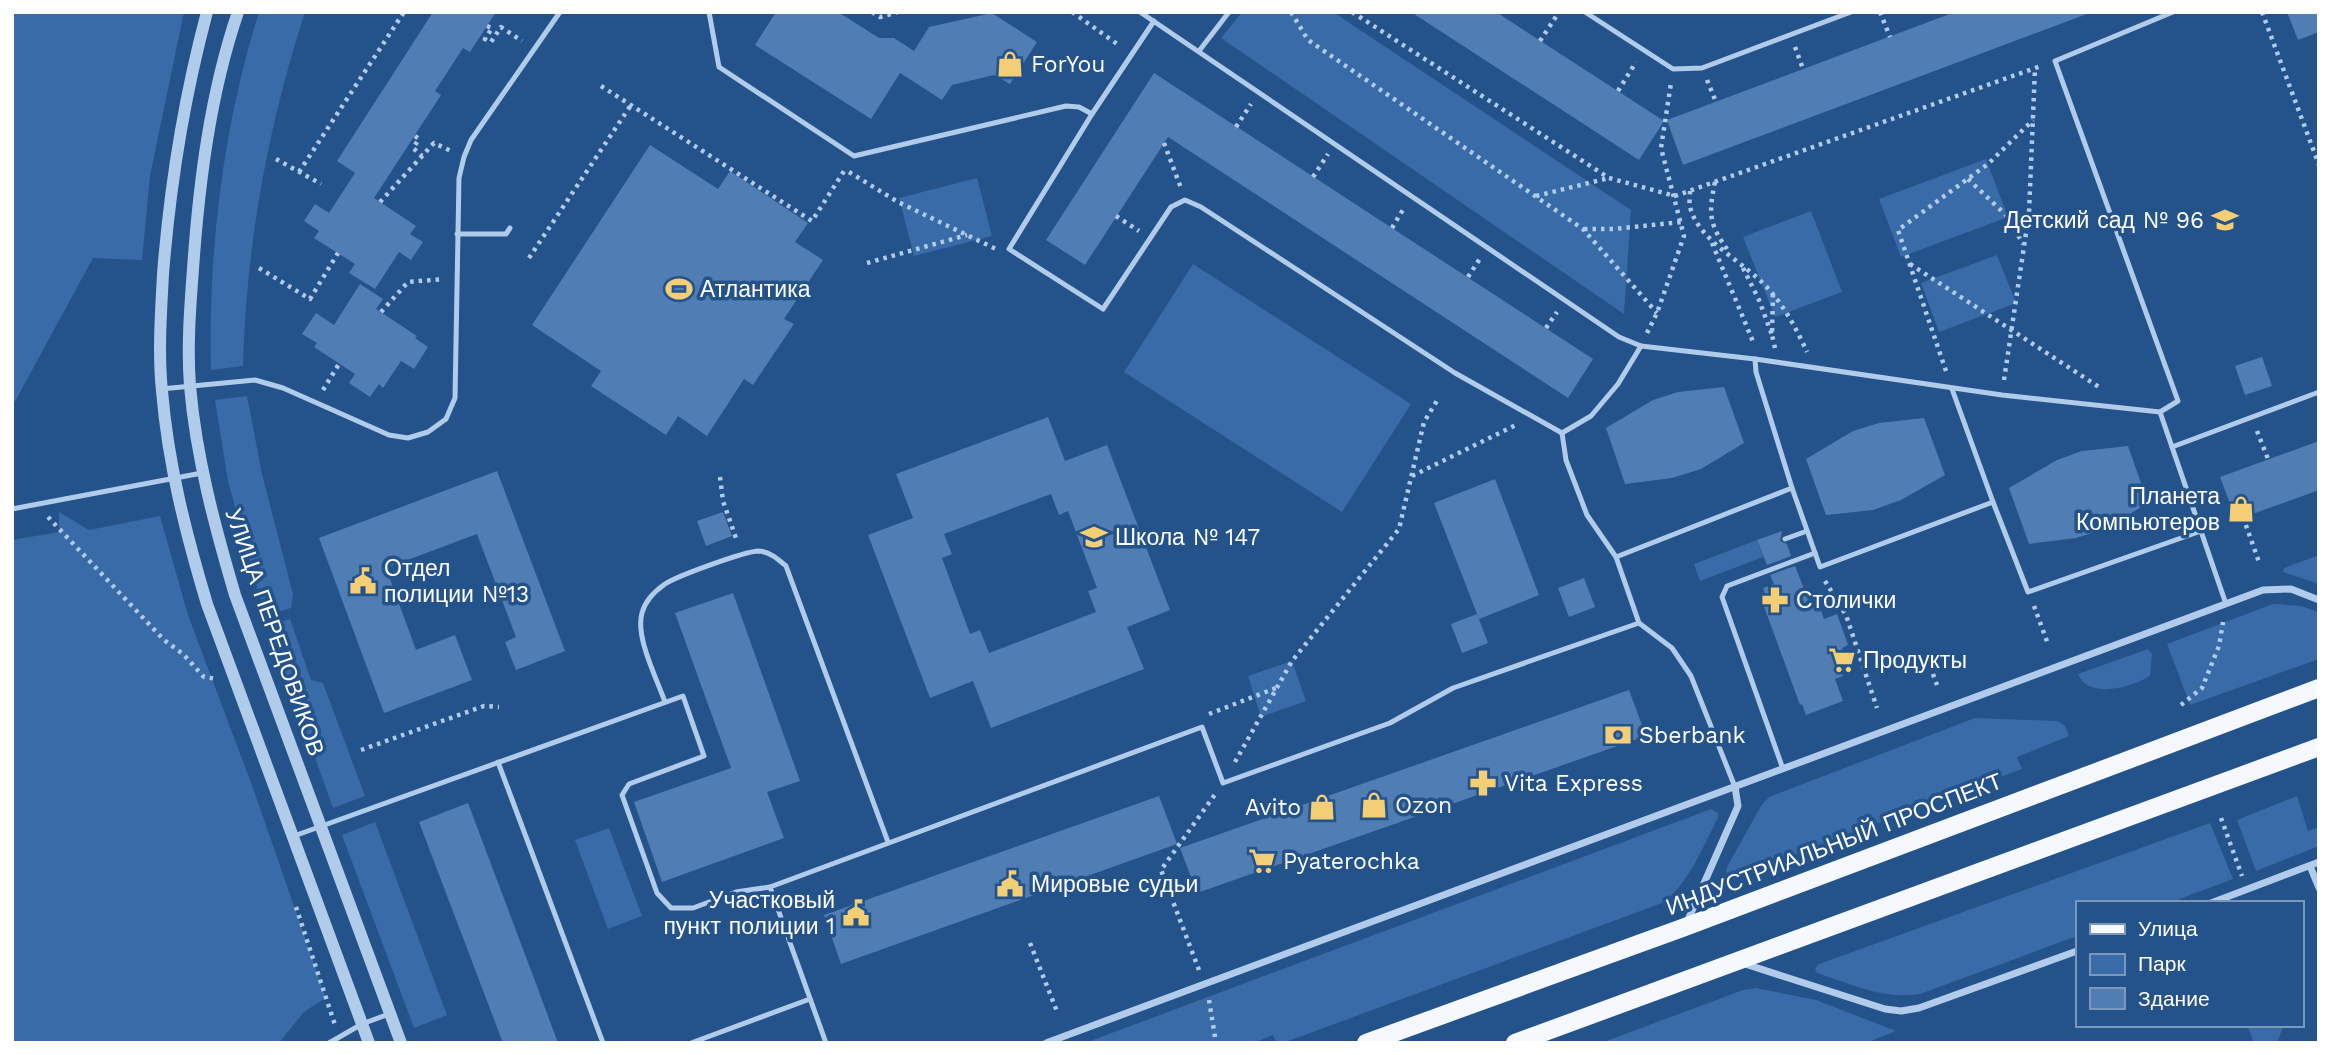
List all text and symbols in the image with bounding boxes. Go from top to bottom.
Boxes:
shop icon: ForYou [995,49,1025,79]
place label: ForYou [1031,51,1105,78]
school or university icon: Детский сад № 96 [2210,205,2240,235]
place label: Детский сад № 96 [2004,207,2204,234]
sports icon: Атлантика [664,274,694,304]
place label: Атлантика [700,276,811,303]
place label: Планета Компьютеров [2076,483,2220,536]
shop icon: Планета Компьютеров [2226,494,2256,524]
street label: УЛИЦА ПЕРЕДОВИКОВ [219,505,330,759]
school or university icon: Школа № 147 [1079,522,1109,552]
place label: Школа № 147 [1115,524,1260,551]
place label: Отдел полиции №13 [384,555,529,608]
public building icon: Отдел полиции №13 [348,566,378,596]
pharmacy icon: Столички [1760,585,1790,615]
place label: Столички [1796,587,1896,614]
supermarket icon: Продукты [1827,645,1857,675]
place label: Продукты [1863,647,1967,674]
bank icon: Sberbank [1603,720,1633,750]
place label: Sberbank [1639,722,1746,749]
street label: ИНДУСТРИАЛЬНЫЙ ПРОСПЕКТ [1662,767,2006,921]
pharmacy icon: Vita Express [1468,768,1498,798]
place label: Vita Express [1504,770,1643,797]
shop icon: Ozon [1359,790,1389,820]
shop icon: Avito [1307,792,1337,822]
place label: Ozon [1395,792,1452,819]
place label: Avito [1245,794,1301,821]
supermarket icon: Pyaterochka [1247,846,1277,876]
place label: Pyaterochka [1283,848,1420,875]
public building icon: Мировые судьи [995,869,1025,899]
place label: Мировые судьи [1031,871,1198,898]
place label: Участковый пункт полиции 1 [663,887,835,940]
public building icon: Участковый пункт полиции 1 [841,898,871,928]
legend [2076,901,2303,1027]
text: Улица [2138,916,2198,941]
text: Парк [2138,951,2186,976]
text: Здание [2138,986,2210,1011]

